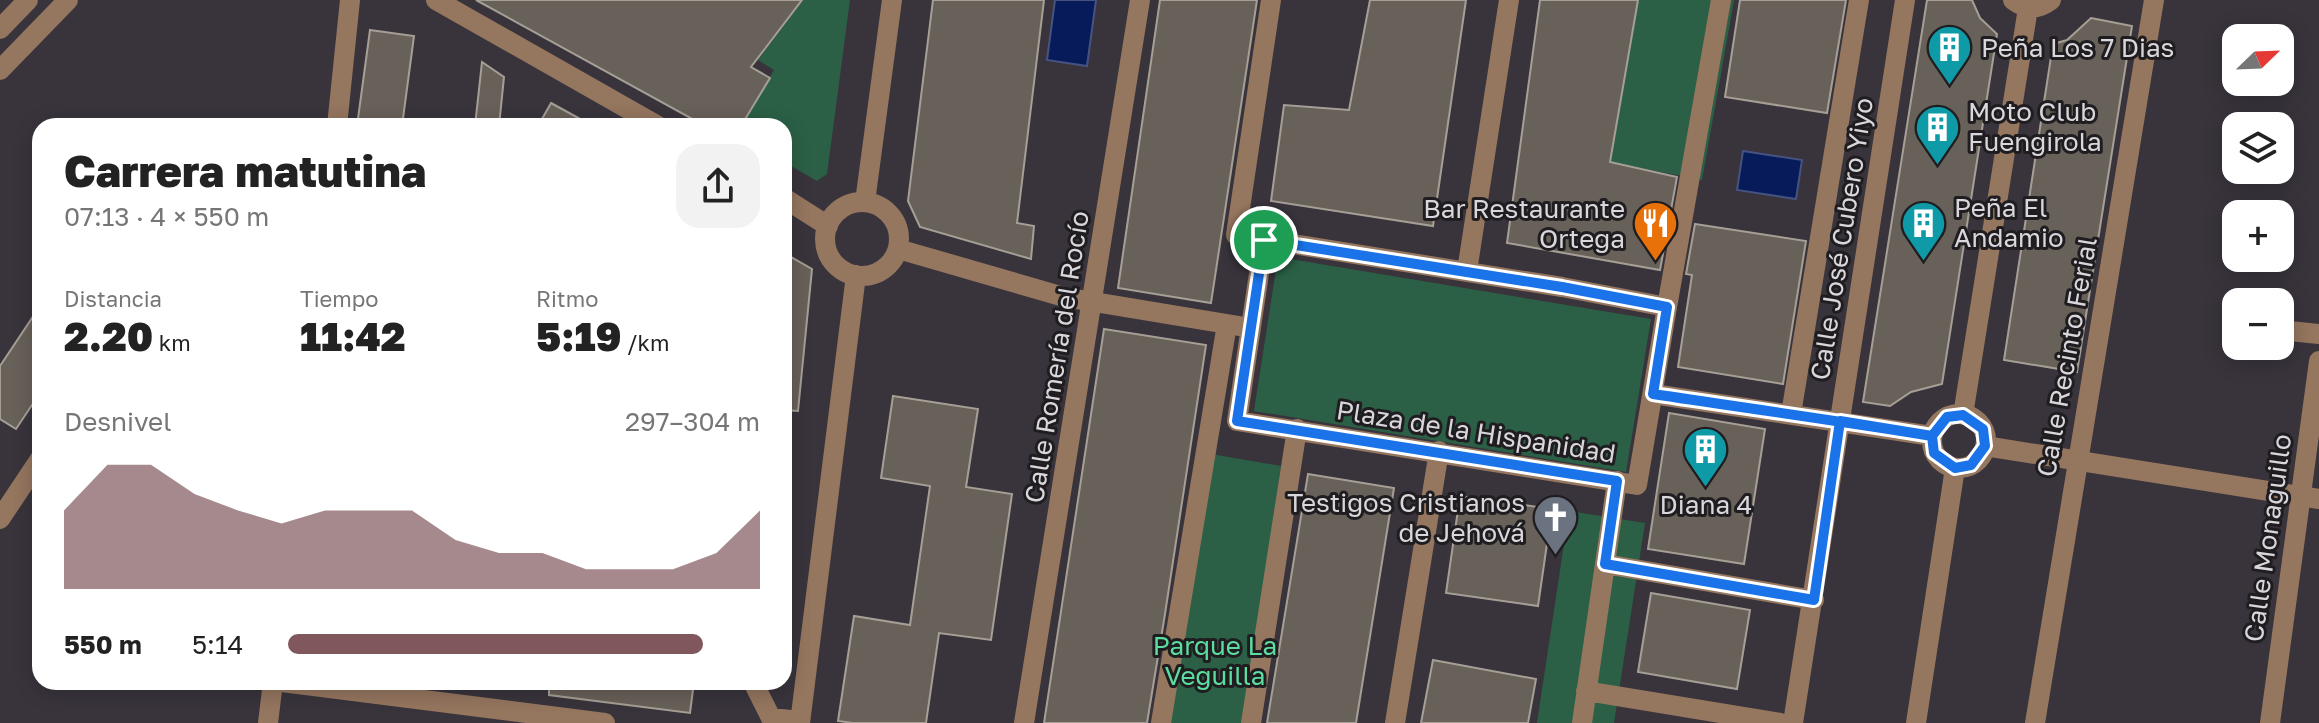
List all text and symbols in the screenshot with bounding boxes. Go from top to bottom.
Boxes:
building icon: Peña Los 7 Dias [1926,24,1974,87]
north arrow [2222,24,2294,96]
map controls [2222,24,2294,360]
place label: Peña Los 7 Dias [1981,32,2174,63]
street label: Calle José Cubero Yiyo [1804,96,1879,382]
place label: Moto Club Fuengirola [1968,96,2102,157]
building icon: Moto Club Fuengirola [1913,103,1961,166]
button: layers [2222,112,2294,184]
text: Carrera matutina [64,144,426,197]
button: share [676,144,760,228]
place label: Peña El Andamio [1954,192,2064,253]
place label: Bar Restaurante Ortega [1423,193,1625,254]
building icon: Peña El Andamio [1899,199,1947,262]
restaurant icon: Bar Restaurante Ortega [1632,200,1680,263]
button: + [2222,200,2294,272]
text: 07:13 · 4 × 550 m [64,201,269,232]
pin [1230,206,1298,274]
street label: Calle Romería del Rocío [1018,209,1095,505]
icon: arrive [1242,218,1286,262]
street label: Calle Recinto Ferial [2030,235,2103,479]
text: Distancia [64,285,162,312]
text: Tiempo [300,285,379,312]
text: Ritmo [536,285,598,312]
button: − [2222,288,2294,360]
text: 2.20 [64,312,153,360]
text: 11:42 [300,312,406,360]
text: 5:19 [536,312,622,360]
text: km [153,329,191,356]
text: /km [622,329,670,356]
street label: Plaza de la Hispanidad [1334,394,1618,469]
text: Desnivel [64,406,171,437]
text: 297–304 m [625,406,760,437]
building icon: Diana 4 [1682,426,1730,489]
street label: Calle Monaguillo [2238,432,2297,644]
place label: Testigos Cristianos de Jehová [1287,487,1525,548]
place label: Diana 4 [1660,489,1752,520]
church icon: Testigos Cristianos de Jehová [1532,494,1580,557]
text: 550 m [64,629,142,660]
text: 5:14 [192,629,243,660]
park label: Parque La Veguilla [1153,630,1277,691]

